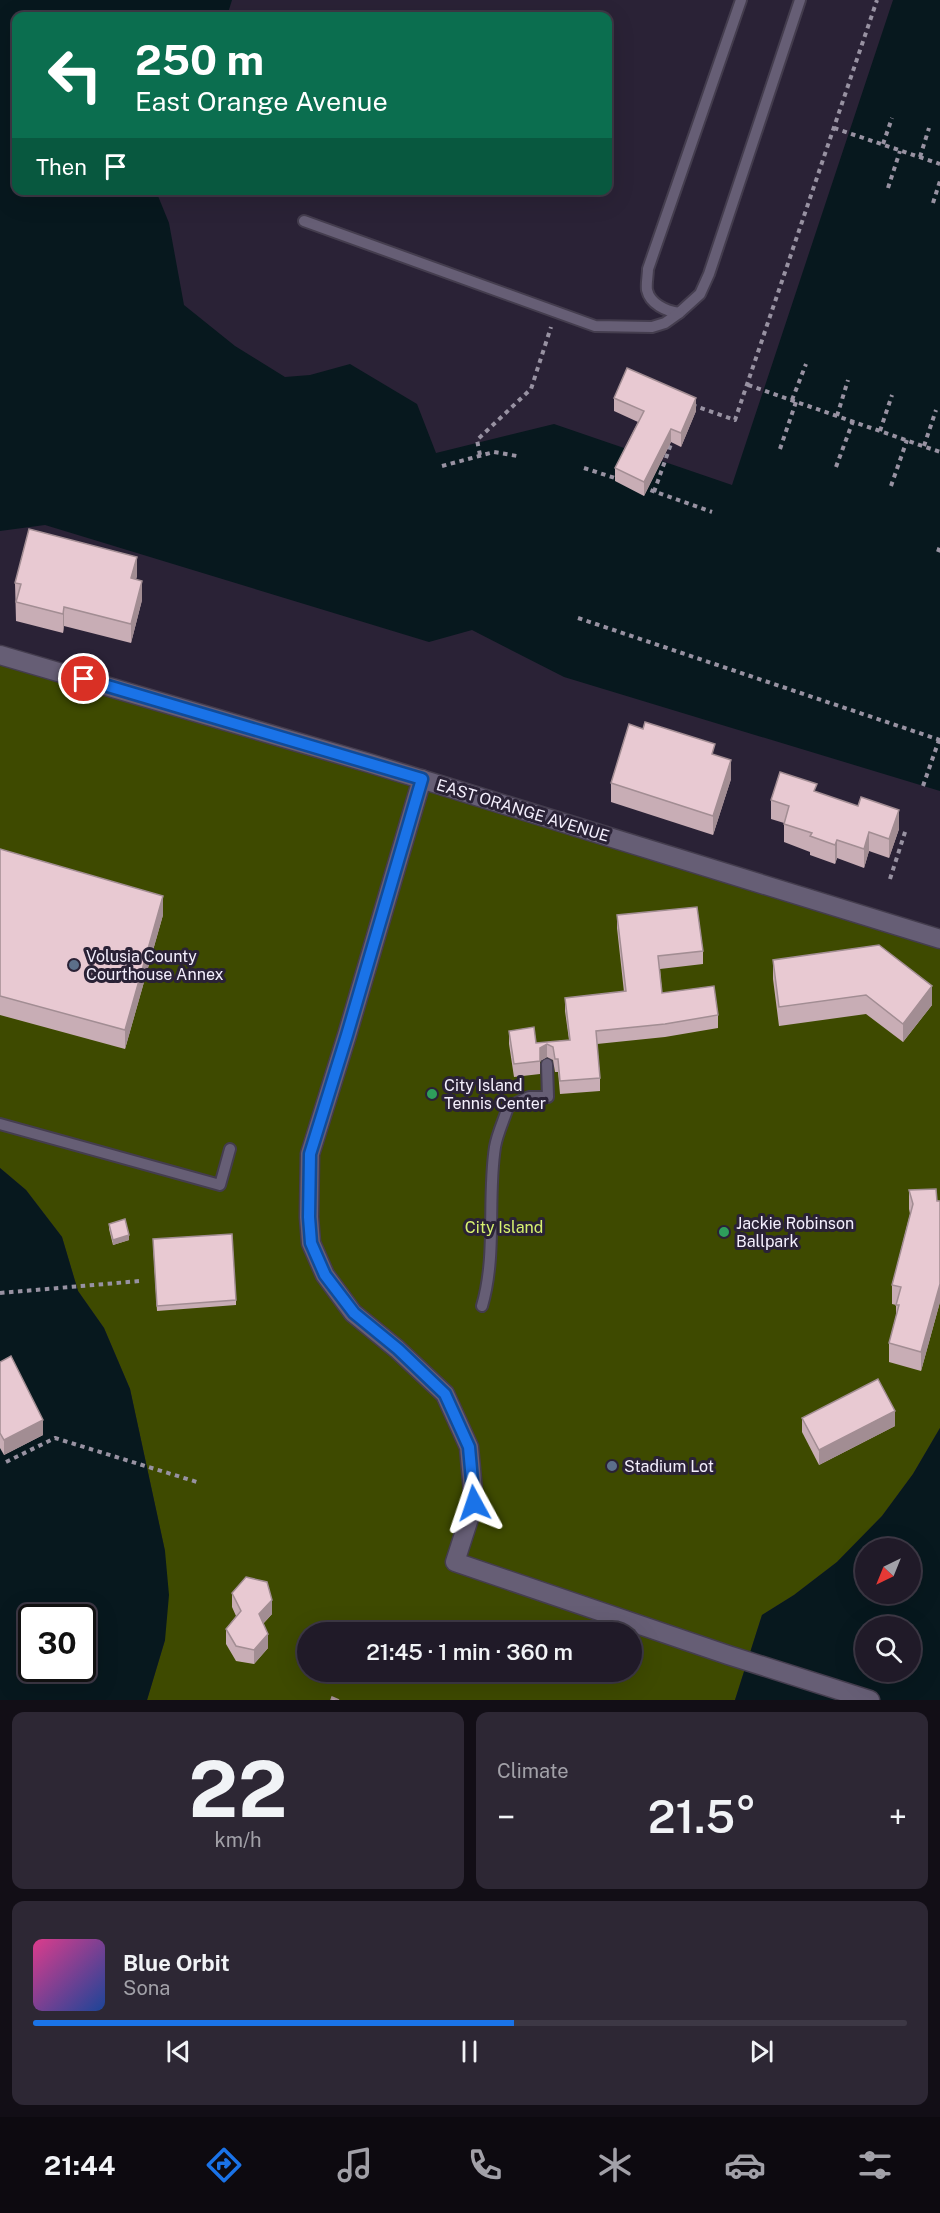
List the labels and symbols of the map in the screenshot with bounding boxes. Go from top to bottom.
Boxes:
pin [58,653,109,704]
street label: EAST ORANGE AVENUE [434,775,612,846]
place label: Volusia County Courthouse Annex [86,947,223,984]
marker: Volusia County Courthouse Annex [67,958,81,972]
place label: City Island Tennis Center [444,1076,546,1113]
marker: City Island Tennis Center [425,1087,439,1101]
place label: Jackie Robinson Ballpark [736,1214,854,1251]
park label: City Island [465,1218,543,1237]
marker: Jackie Robinson Ballpark [717,1225,731,1239]
place label: Stadium Lot [624,1457,714,1476]
marker: Stadium Lot [605,1459,619,1473]
position arrow [442,1471,506,1535]
north arrow [855,1538,921,1604]
speed limit sign: 30 [18,1604,96,1682]

